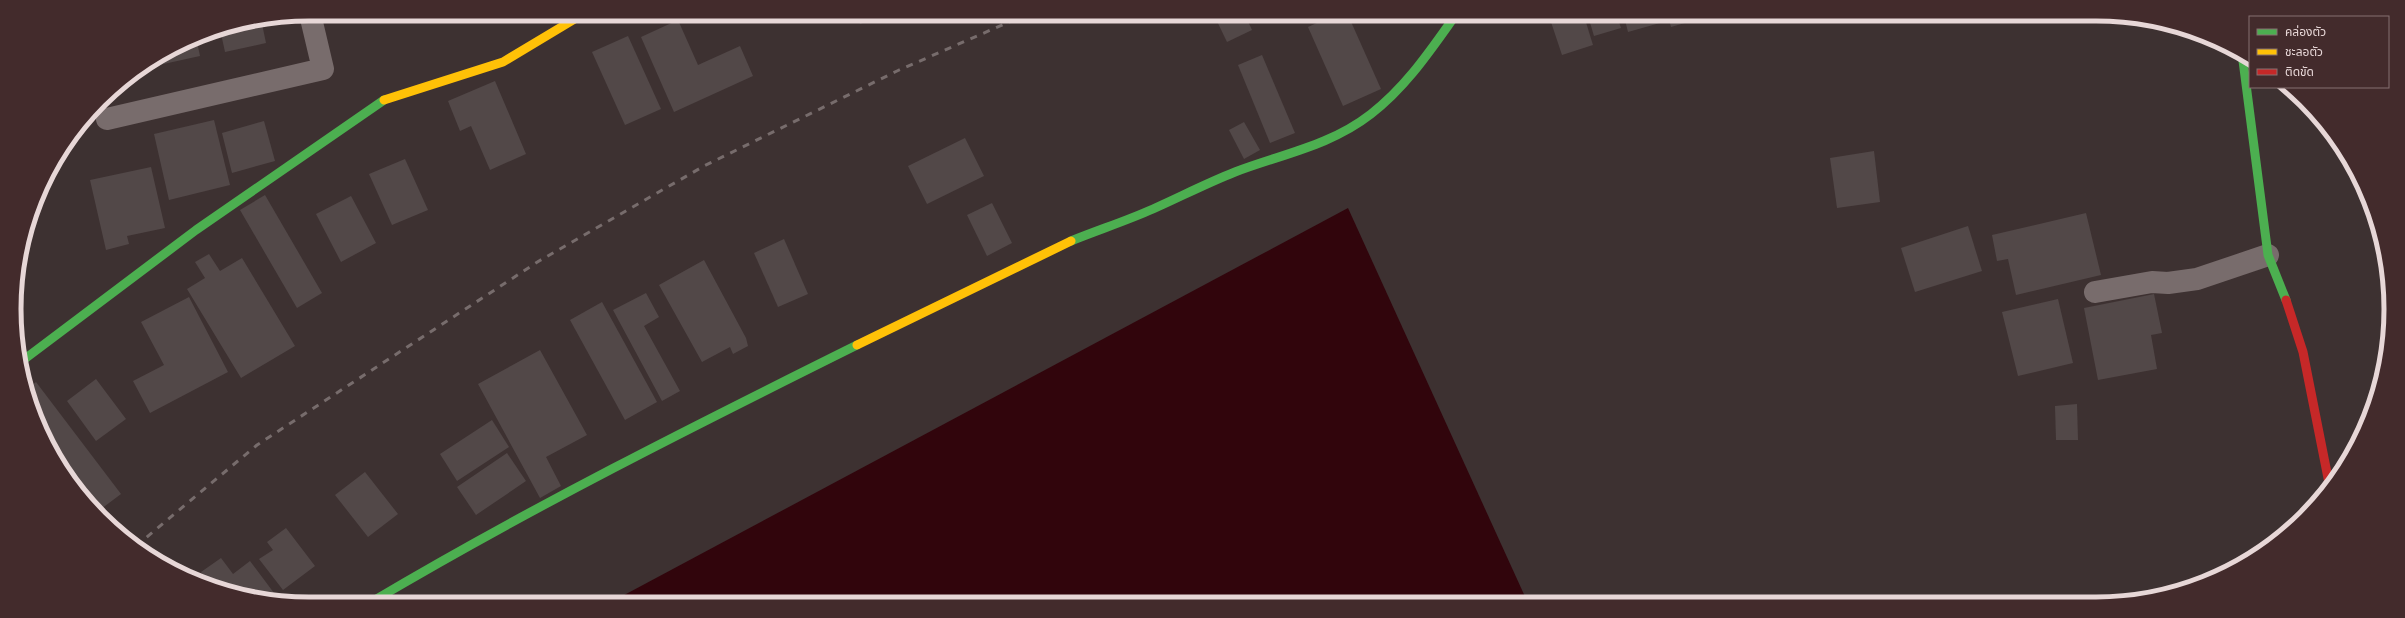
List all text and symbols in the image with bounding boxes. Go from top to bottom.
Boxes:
legend [2249,16,2389,88]
text: คล่องตัว [2285,23,2326,40]
text: ชะลอตัว [2285,43,2323,60]
text: ติดขัด [2285,63,2314,80]

